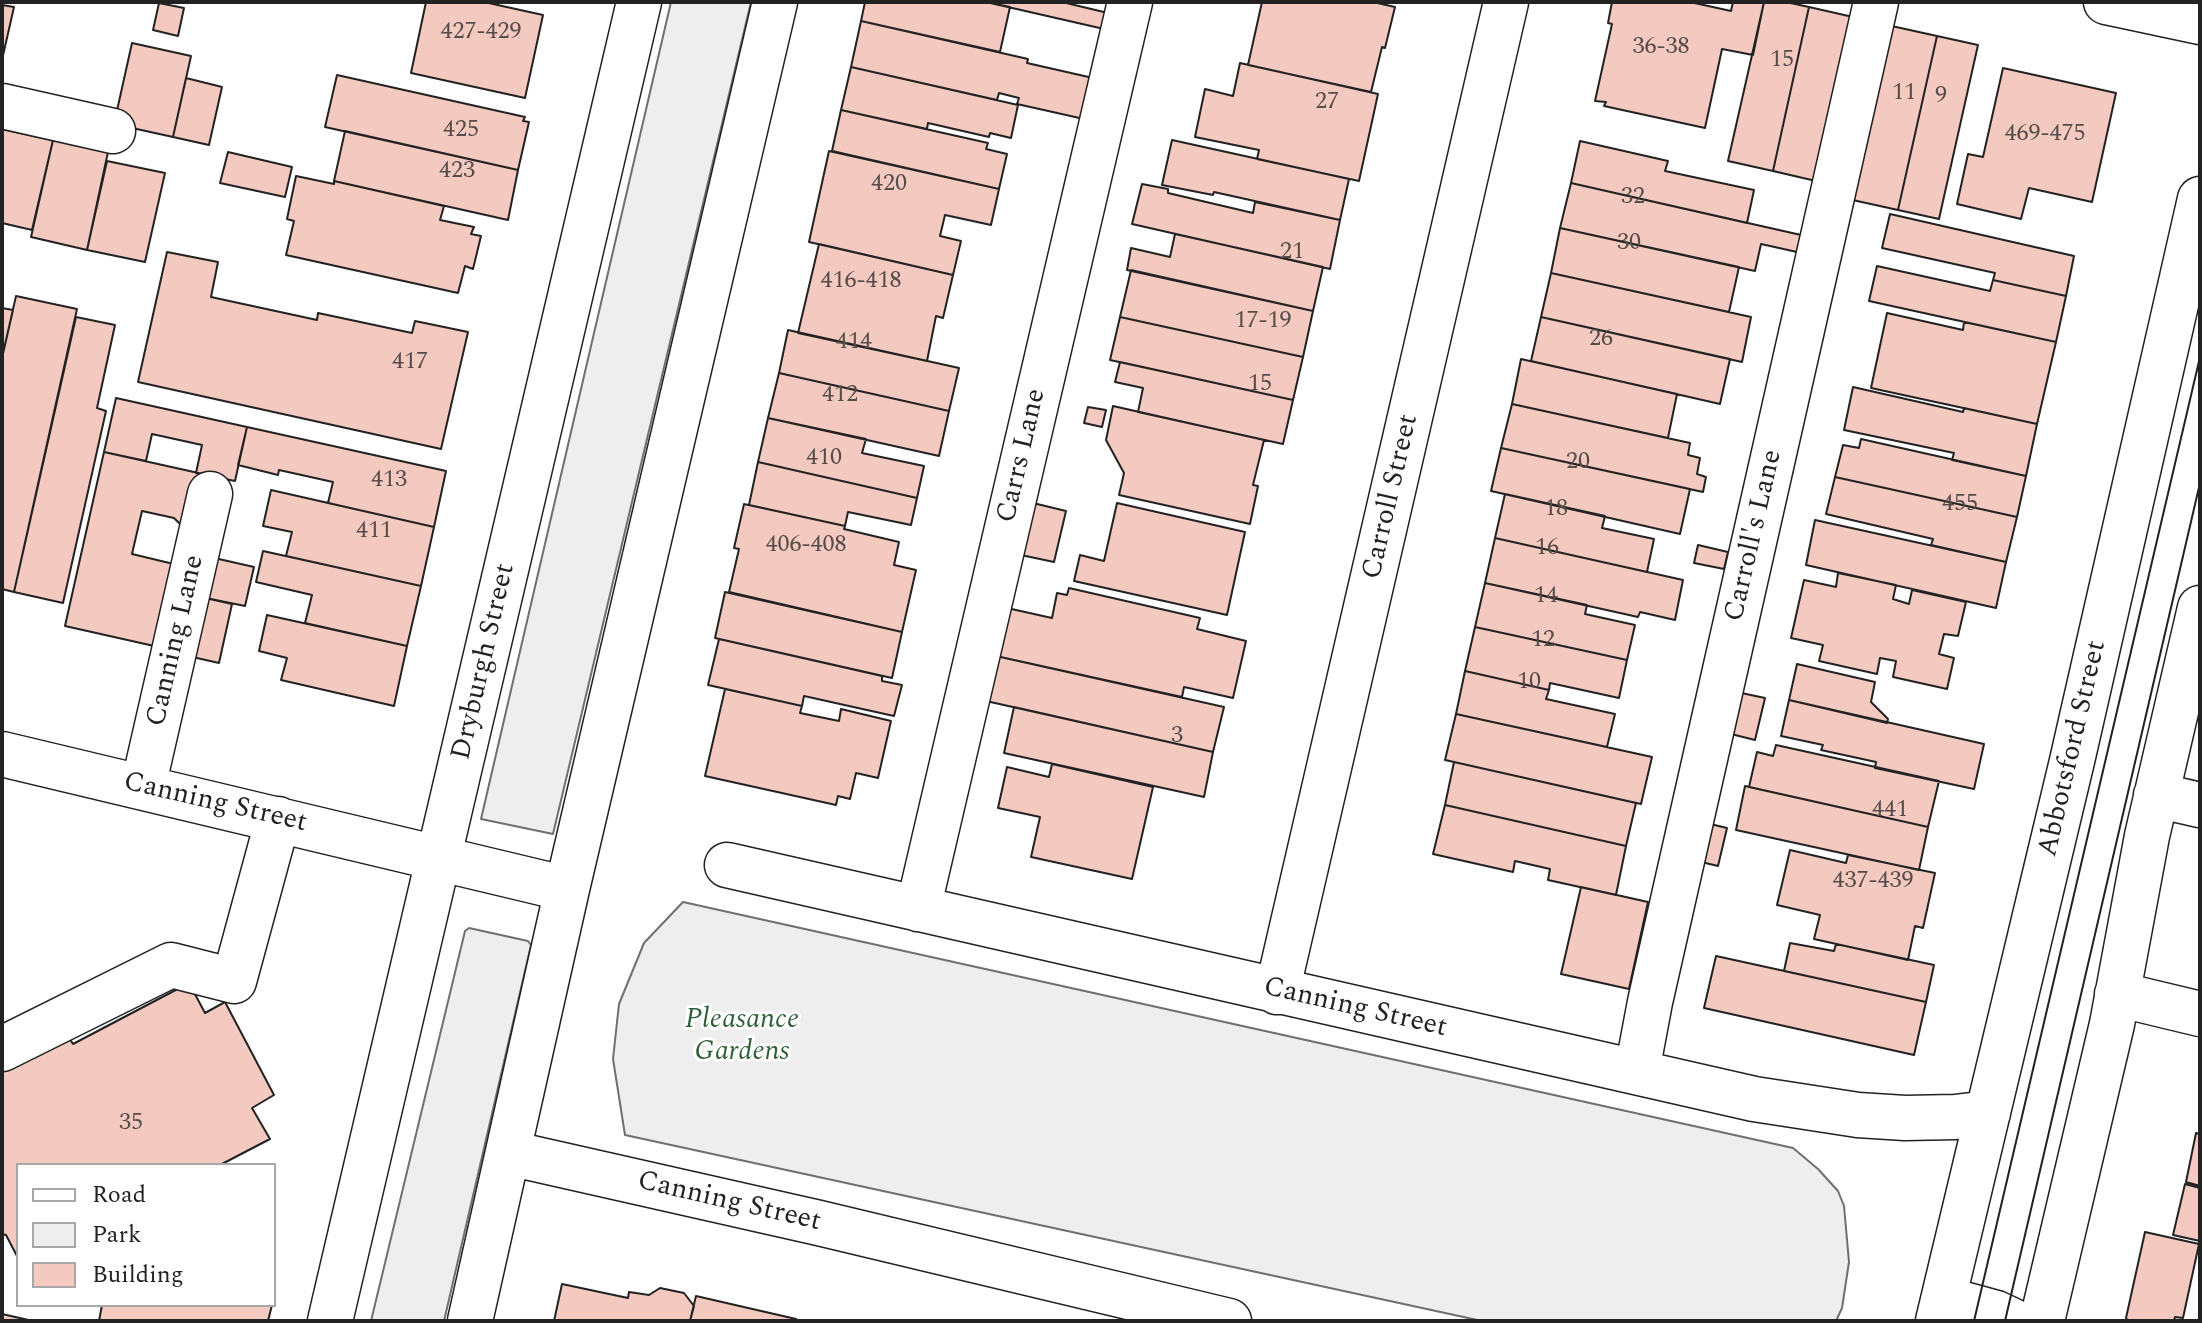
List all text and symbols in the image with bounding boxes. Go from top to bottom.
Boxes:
house number: 427-429 [441,19,521,47]
house number: 36-38 [1633,34,1689,62]
house number: 15 [1770,47,1794,75]
house number: 11 [1892,80,1916,108]
house number: 9 [1935,83,1947,111]
house number: 27 [1315,89,1339,117]
house number: 425 [443,117,479,145]
house number: 469-475 [2005,121,2085,149]
house number: 423 [439,158,475,186]
house number: 420 [871,171,907,199]
house number: 32 [1621,184,1645,212]
house number: 30 [1617,230,1641,258]
house number: 21 [1280,239,1304,267]
house number: 416-418 [821,268,901,296]
house number: 17-19 [1235,308,1291,336]
house number: 26 [1589,326,1613,354]
house number: 414 [836,329,872,357]
house number: 417 [392,349,428,377]
house number: 15 [1248,371,1272,399]
house number: 412 [822,382,858,410]
street label: Carrs Lane [991,386,1055,526]
street label: Carroll Street [1357,411,1427,583]
house number: 410 [806,445,842,473]
street label: Carroll's Lane [1719,447,1791,625]
house number: 20 [1566,449,1590,477]
house number: 413 [371,467,407,495]
house number: 455 [1942,491,1978,519]
house number: 18 [1544,496,1568,524]
house number: 411 [356,518,392,546]
house number: 406-408 [766,532,846,560]
house number: 16 [1535,535,1559,563]
street label: Canning Lane [141,552,213,730]
street label: Dryburgh Street [446,561,524,763]
house number: 14 [1534,583,1558,611]
house number: 12 [1531,627,1555,655]
street label: Abbotsford Street [2033,638,2115,860]
house number: 10 [1517,669,1541,697]
house number: 3 [1171,723,1183,751]
street label: Canning Street [120,767,310,841]
house number: 441 [1872,797,1908,825]
house number: 437-439 [1833,868,1913,896]
street label: Canning Street [1260,972,1450,1046]
park label: Pleasance Gardens [685,1005,799,1071]
house number: 35 [119,1110,143,1138]
legend [16,1163,276,1307]
street label: Canning Street [634,1166,824,1240]
text: Road [92,1177,146,1213]
text: Park [92,1217,142,1253]
text: Building [92,1257,184,1293]

